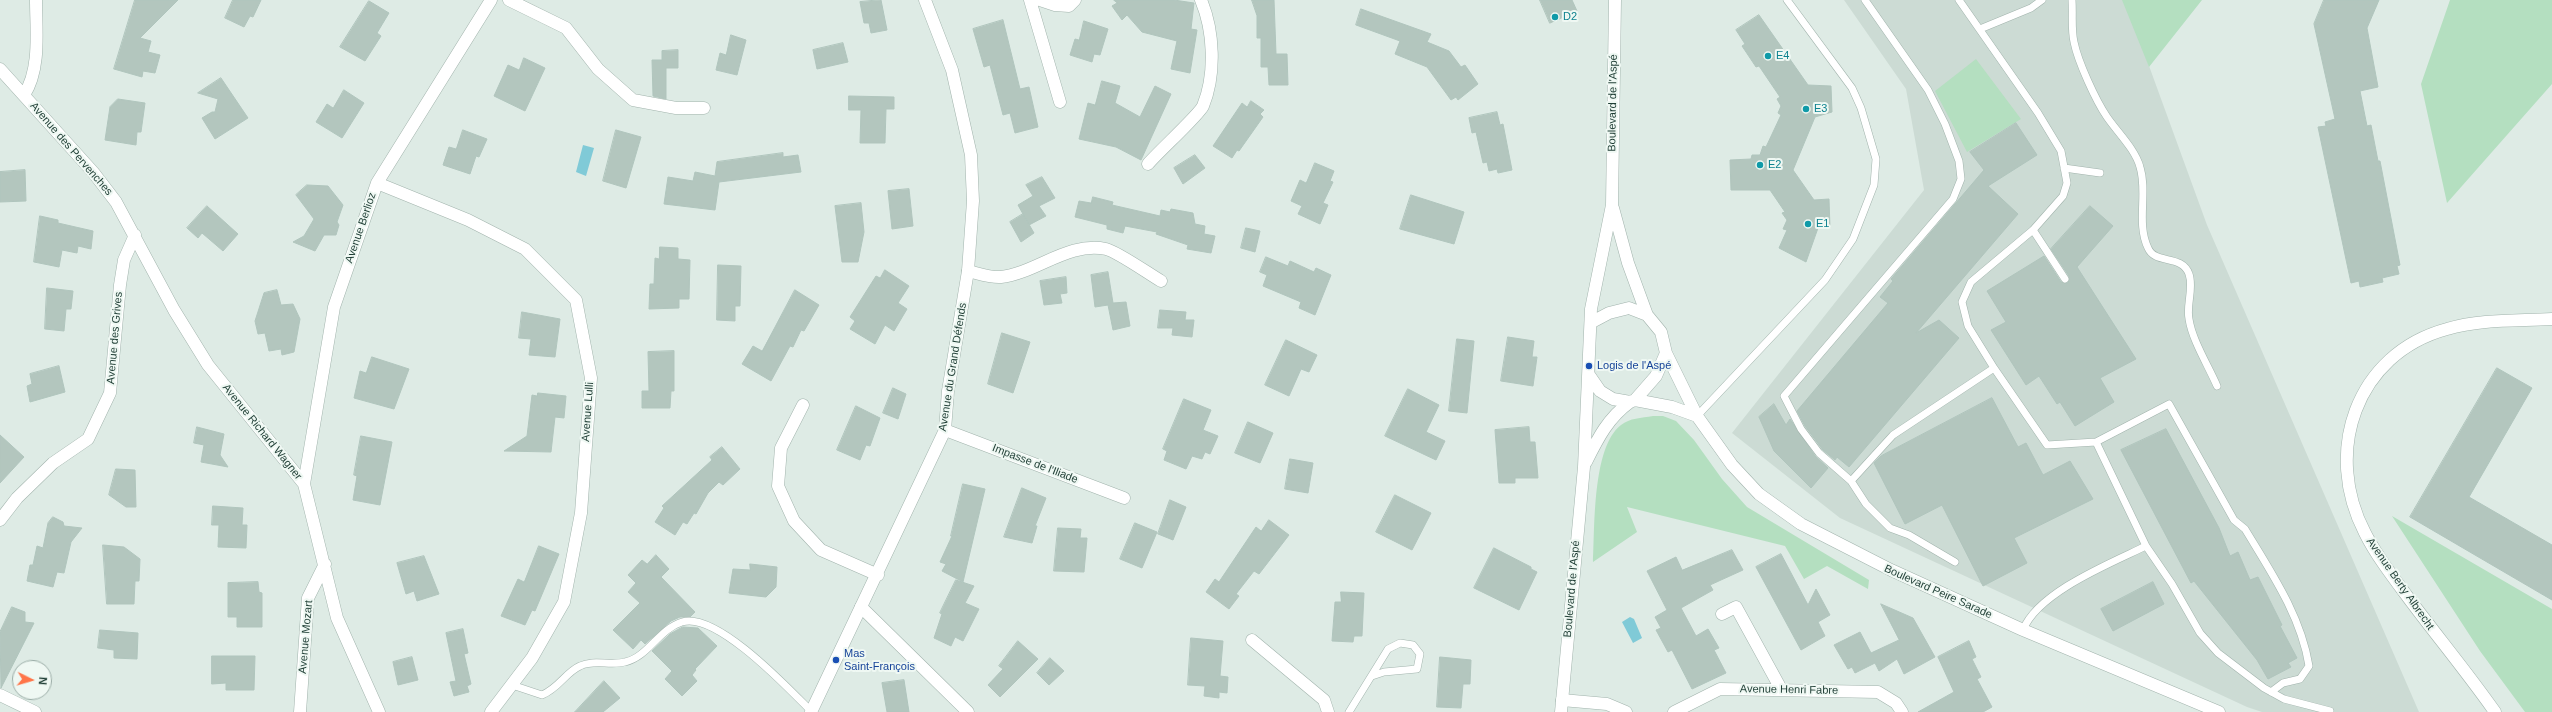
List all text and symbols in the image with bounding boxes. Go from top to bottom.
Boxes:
place label: D2 [1563,10,1577,24]
marker: D2 [1550,12,1560,22]
place label: E4 [1776,49,1789,63]
marker: E4 [1763,51,1773,61]
street label: Boulevard de l'Aspé [1606,54,1620,152]
street label: Avenue des Pervenches [27,100,115,198]
place label: E3 [1814,102,1827,116]
marker: E3 [1801,104,1811,114]
place label: E2 [1768,158,1781,172]
marker: E2 [1755,160,1765,170]
street label: Avenue Berlioz [343,191,379,265]
place label: E1 [1816,217,1829,231]
marker: E1 [1803,219,1813,229]
street label: Avenue des Grives [104,291,126,385]
street label: Avenue du Grand Défends [936,302,970,432]
place label: Logis de l'Aspé [1597,359,1671,373]
marker: Logis de l'Aspé [1584,361,1594,371]
street label: Avenue Richard Wagner [219,382,305,482]
street label: Avenue Lulli [579,382,597,442]
street label: Impasse de l'Iliade [990,442,1080,486]
street label: Avenue Berty Albrecht [2363,535,2437,633]
street label: Boulevard de l'Aspé [1561,540,1583,638]
street label: Boulevard Peire Sarade [1882,562,1994,622]
street label: Avenue Mozart [296,600,316,674]
place label: Mas Saint-François [844,647,915,673]
marker: Mas Saint-François [831,655,841,665]
north arrow [12,660,52,700]
text: N [37,676,49,685]
street label: Avenue Henri Fabre [1740,683,1838,697]

